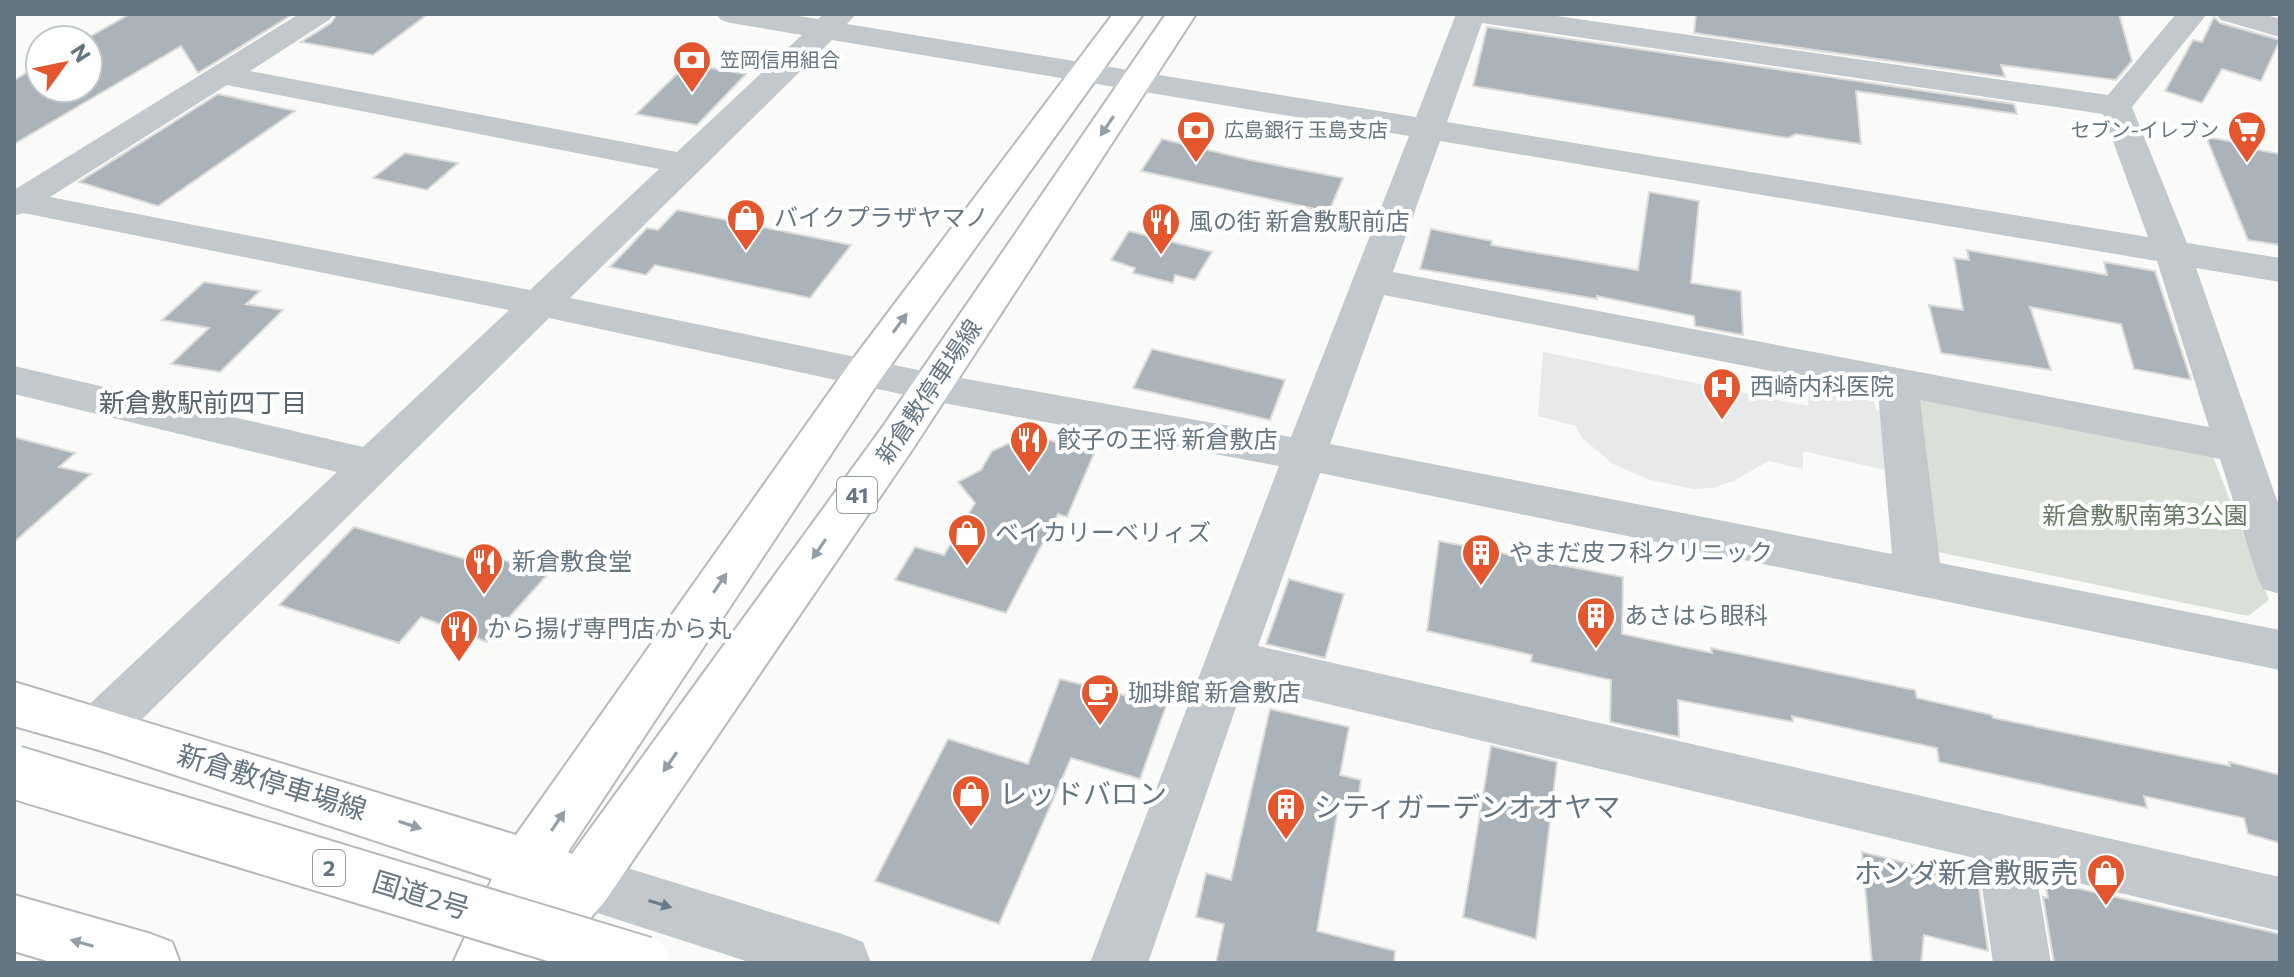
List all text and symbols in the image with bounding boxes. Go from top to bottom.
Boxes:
north arrow [24,24,104,104]
text: N [65,39,97,67]
bank icon: 笠岡信用組合 [671,39,713,94]
place label: 笠岡信用組合 [720,47,840,71]
bank icon: 広島銀行 玉島支店 [1175,109,1217,164]
supermarket icon: セブン-イレブン [2226,109,2268,164]
one-way arrow [1100,115,1115,136]
place label: 広島銀行 玉島支店 [1224,117,1388,141]
place label: セブン-イレブン [2071,117,2219,141]
shop icon: バイクプラザヤマノ [725,197,767,252]
restaurant icon: 風の街 新倉敷駅前店 [1140,201,1182,256]
place label: バイクプラザヤマノ [774,202,989,231]
place label: 風の街 新倉敷駅前店 [1189,206,1410,235]
one-way arrow [892,312,908,334]
street label: 新倉敷停車場線 [869,313,987,469]
hospital icon: 西崎内科医院 [1701,366,1743,421]
place label: 西崎内科医院 [1750,371,1894,400]
district label: 新倉敷駅前四丁目 [99,386,307,417]
restaurant icon: 餃子の王将 新倉敷店 [1008,419,1050,474]
place label: 餃子の王将 新倉敷店 [1057,424,1278,453]
road number: 41 [837,477,877,513]
park label: 新倉敷駅南第3公園 [2042,500,2248,529]
shop icon: ベイカリーベリィズ [946,512,988,567]
place label: ベイカリーベリィズ [995,517,1211,546]
building icon: やまだ皮フ科クリニック [1460,532,1502,587]
place label: やまだ皮フ科クリニック [1509,537,1773,566]
one-way arrow [812,539,827,560]
restaurant icon: 新倉敷食堂 [463,541,505,596]
place label: 新倉敷食堂 [512,546,632,575]
one-way arrow [712,572,727,593]
building icon: あさはら眼科 [1575,595,1617,650]
place label: あさはら眼科 [1624,600,1768,629]
restaurant icon: から揚げ専門店 から丸 [438,608,480,663]
place label: から揚げ専門店 から丸 [487,613,732,642]
cafe icon: 珈琲館 新倉敷店 [1079,672,1121,727]
place label: 珈琲館 新倉敷店 [1128,677,1301,706]
street label: 新倉敷停車場線 [174,736,371,826]
one-way arrow [663,751,678,772]
shop icon: レッドバロン [950,773,992,828]
place label: レッドバロン [999,776,1167,810]
building icon: シティガーデンオオヤマ [1265,786,1307,841]
place label: シティガーデンオオヤマ [1314,789,1620,823]
one-way arrow [550,810,565,831]
one-way arrow [398,820,422,832]
road number: 2 [313,850,345,886]
shop icon: ホンダ新倉敷販売 [2085,852,2127,907]
place label: ホンダ新倉敷販売 [1854,855,2078,889]
street label: 国道2号 [369,863,474,925]
one-way arrow [648,898,672,911]
one-way arrow [70,936,94,949]

